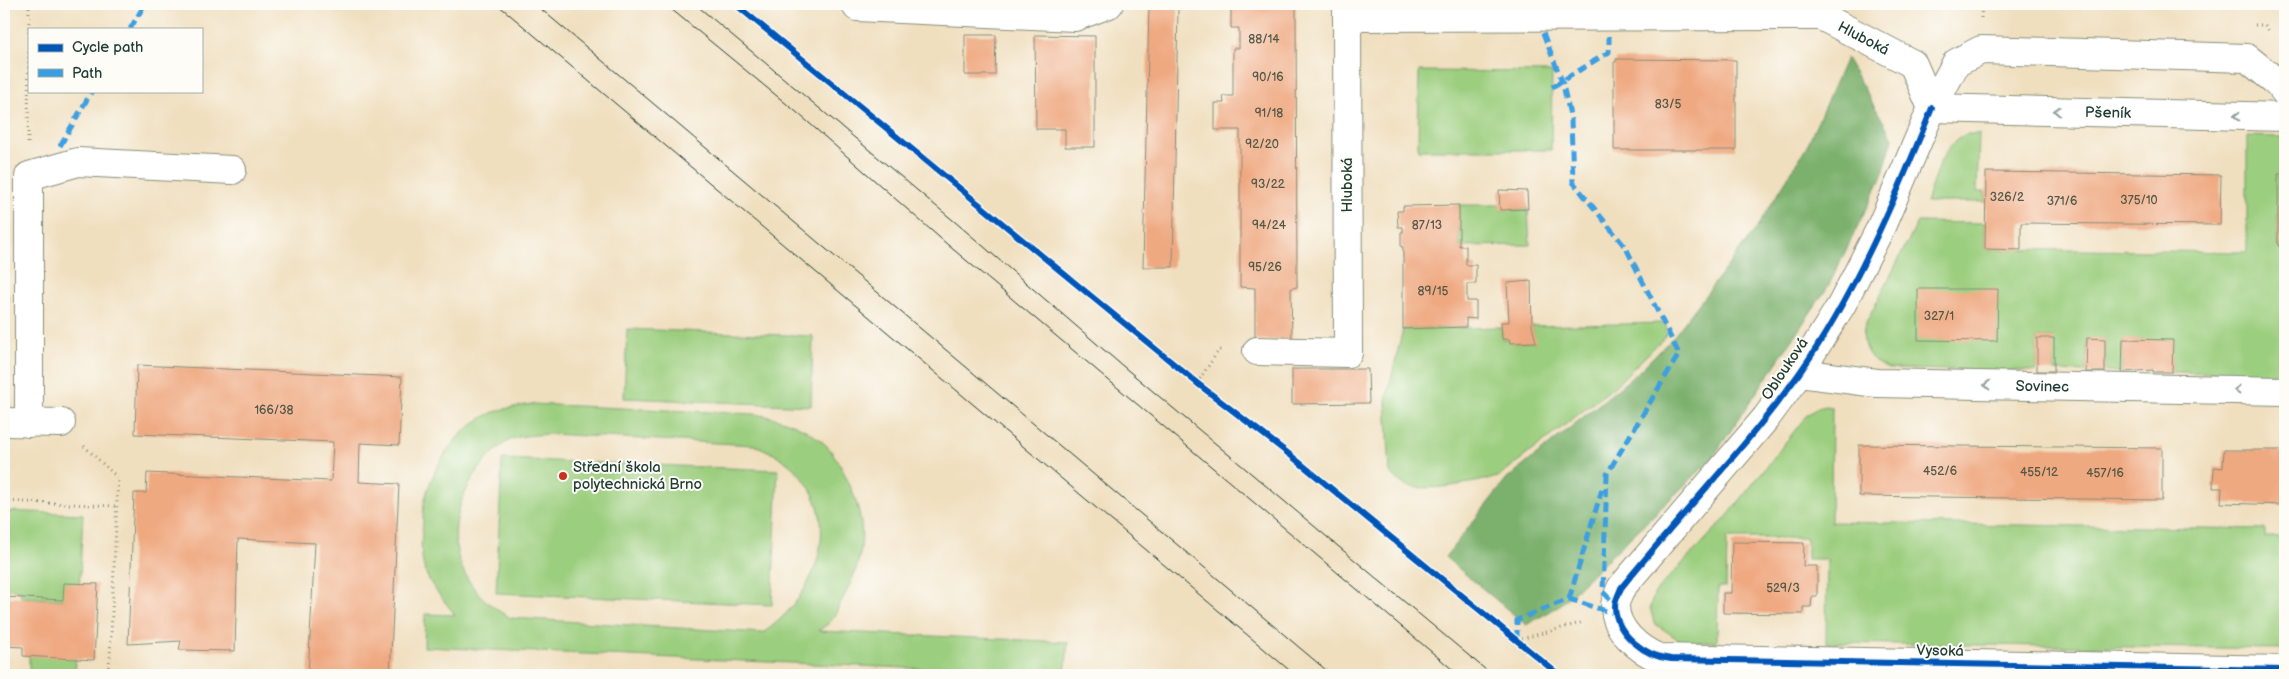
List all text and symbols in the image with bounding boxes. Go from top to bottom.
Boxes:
street label: Hluboká [1835,17,1892,59]
legend [28,28,202,92]
house number: 88/14 [1248,32,1280,47]
text: Cycle path [72,38,143,57]
text: Path [72,64,102,83]
house number: 90/16 [1252,70,1284,85]
house number: 83/5 [1655,97,1681,112]
street label: Pšeník [2085,102,2132,123]
one-way arrow [2052,105,2060,116]
house number: 91/18 [1255,106,1283,121]
one-way arrow [2232,110,2240,121]
house number: 92/20 [1245,137,1279,152]
street label: Hluboká [1338,157,1357,213]
house number: 93/22 [1251,177,1285,192]
house number: 326/2 [1990,190,2024,205]
house number: 375/10 [2120,193,2158,208]
house number: 371/6 [2047,194,2077,209]
house number: 94/24 [1252,218,1287,233]
house number: 87/13 [1412,218,1442,233]
house number: 95/26 [1248,260,1282,275]
house number: 89/15 [1418,284,1449,299]
house number: 327/1 [1924,309,1954,324]
street label: Oblouková [1757,334,1813,404]
street label: Sovinec [2015,376,2069,396]
one-way arrow [1982,380,1990,390]
one-way arrow [2232,385,2240,395]
house number: 166/38 [254,403,294,418]
place label: Střední škola polytechnická Brno [573,458,702,494]
house number: 452/6 [1923,464,1957,479]
house number: 455/12 [2020,465,2058,480]
house number: 457/16 [2086,466,2124,481]
marker: Střední škola polytechnická Brno [557,470,569,482]
house number: 529/3 [1766,581,1800,596]
street label: Vysoká [1916,641,1964,661]

